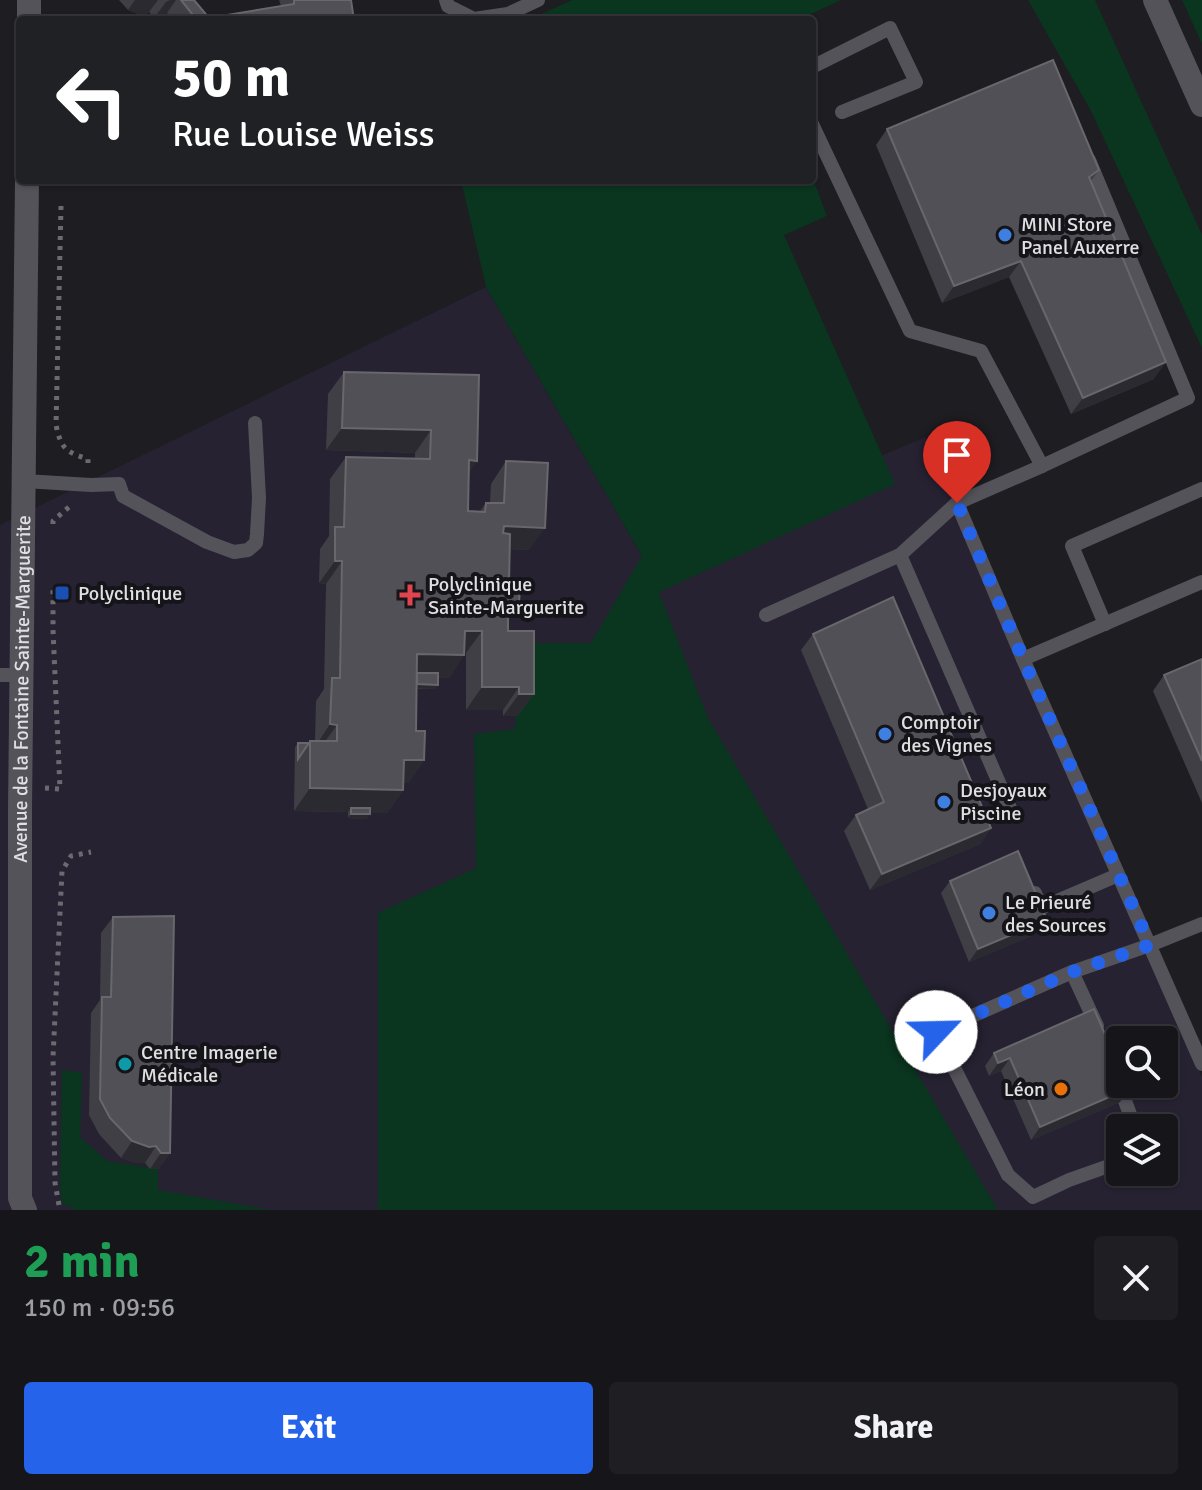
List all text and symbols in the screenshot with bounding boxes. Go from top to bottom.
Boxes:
text: 50 m [172,43,290,112]
icon: left [40,48,144,152]
text: Rue Louise Weiss [172,112,434,157]
place label: MINI Store Panel Auxerre [1021,212,1139,260]
marker: MINI Store Panel Auxerre [996,226,1014,244]
pin [923,421,991,503]
icon: arrive [935,433,979,477]
street label: Avenue de la Fontaine Sainte-Marguerite [8,515,36,863]
place label: Polyclinique Sainte-Marguerite [428,572,584,620]
place label: Polyclinique [78,581,182,606]
marker: Polyclinique [53,584,71,602]
marker: Polyclinique Sainte-Marguerite [399,584,421,606]
place label: Comptoir des Vignes [901,710,992,758]
marker: Comptoir des Vignes [876,725,894,743]
place label: Desjoyaux Piscine [960,778,1047,826]
marker: Desjoyaux Piscine [935,793,953,811]
place label: Le Prieuré des Sources [1005,890,1107,938]
marker: Le Prieuré des Sources [980,904,998,922]
position arrow [894,990,978,1074]
map controls [1106,1026,1178,1186]
button: search [1106,1026,1178,1098]
place label: Centre Imagerie Médicale [141,1040,278,1088]
marker: Centre Imagerie Médicale [116,1055,134,1073]
place label: Léon [1004,1077,1045,1102]
marker: Léon [1052,1080,1070,1098]
button: layers [1106,1114,1178,1186]
text: 2 min [24,1232,140,1291]
button: close [1094,1236,1178,1320]
text: 150 m · 09:56 [24,1292,175,1324]
button: Exit [24,1382,593,1474]
button: Share [609,1382,1178,1474]

